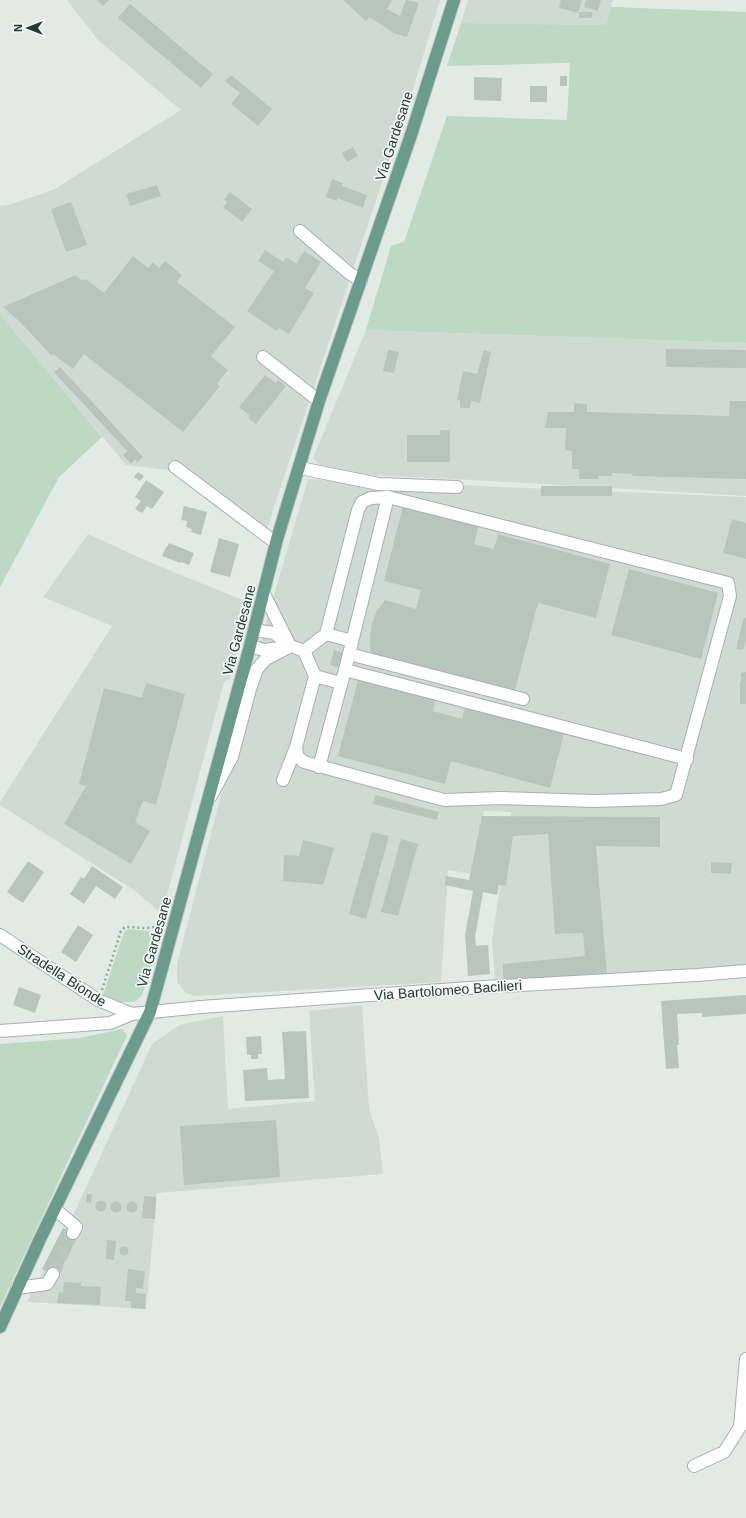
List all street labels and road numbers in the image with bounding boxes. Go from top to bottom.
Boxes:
street label: Via Gardesane [372,89,416,183]
street label: Via Gardesane [219,583,259,677]
street label: Via Gardesane [133,895,175,989]
street label: Stradella Bionde [15,940,110,1010]
street label: Via Bartolomeo Bacilieri [373,977,523,1003]

